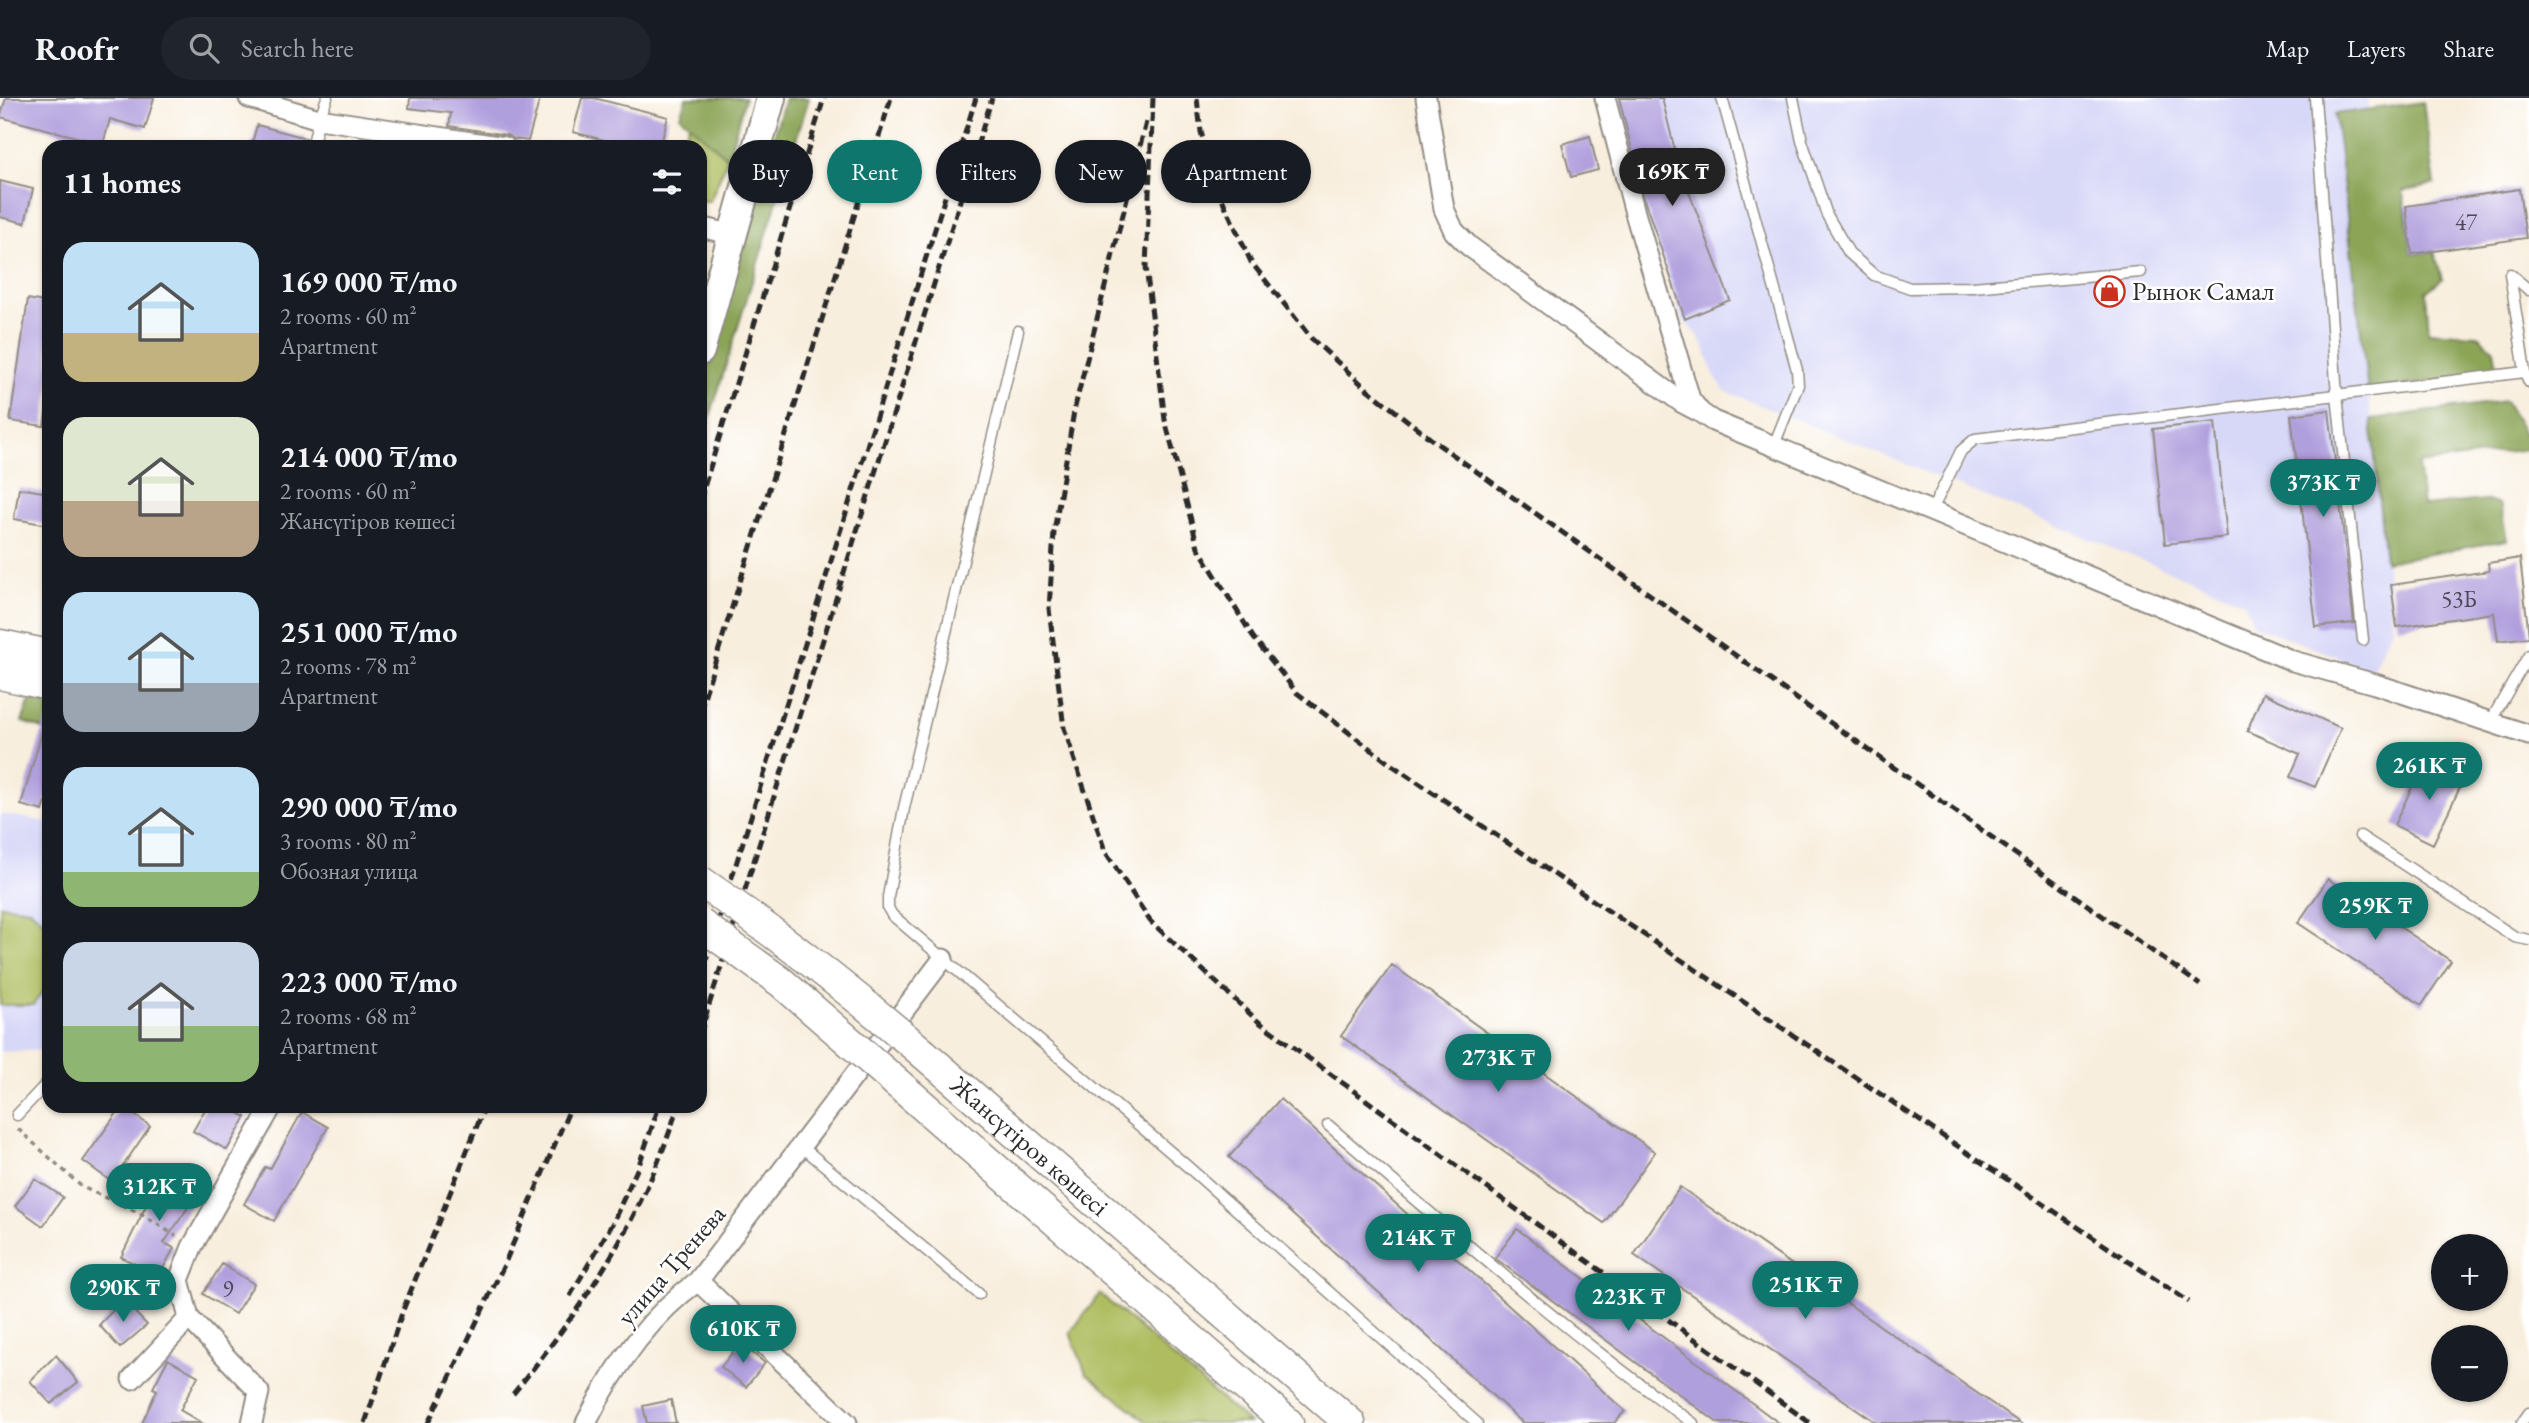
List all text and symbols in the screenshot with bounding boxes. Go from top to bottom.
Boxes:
search box [161,17,651,80]
text: Roofr [35,27,119,70]
icon: search [185,29,223,67]
text: Search here [241,31,354,65]
text: Map [2266,33,2309,64]
text: Layers [2347,33,2406,64]
text: Share [2444,33,2494,64]
chip: Buy [728,140,813,203]
chip: Rent [827,140,922,203]
chip: Filters [936,140,1041,203]
chip: New [1055,140,1147,203]
chip: Apartment [1161,140,1311,203]
pin: 169K ₸ [1615,148,1729,208]
text: 169K ₸ [1635,156,1709,186]
text: 11 homes [63,163,181,202]
icon: filters [648,163,686,201]
house number: 47 [2455,207,2478,237]
text: 169 000 ₸/mo [280,262,457,301]
icon: home [119,270,203,354]
shop icon: Рынок Самал [2092,274,2126,308]
place label: Рынок Самал [2132,274,2274,308]
text: 2 rooms · 60 m² [280,301,417,331]
text: Apartment [280,331,378,361]
text: 214 000 ₸/mo [280,437,457,476]
icon: home [119,445,203,529]
pin: 373K ₸ [2266,460,2380,519]
text: 373K ₸ [2286,467,2360,497]
text: 2 rooms · 60 m² [280,476,417,506]
text: Жансүгіров көшесі [280,506,456,536]
house number: 53Б [2441,584,2477,614]
text: 251 000 ₸/mo [280,612,457,651]
icon: home [119,620,203,704]
text: 2 rooms · 78 m² [280,651,417,681]
text: Apartment [280,681,378,711]
pin: 261K ₸ [2372,742,2486,802]
text: 261K ₸ [2392,750,2466,780]
text: 290 000 ₸/mo [280,787,457,826]
icon: home [119,795,203,879]
text: 3 rooms · 80 m² [280,826,417,856]
text: Обозная улица [280,856,418,886]
pin: 259K ₸ [2318,882,2432,942]
text: 259K ₸ [2338,890,2412,920]
text: 223 000 ₸/mo [280,962,457,1001]
icon: home [119,970,203,1054]
text: 2 rooms · 68 m² [280,1001,417,1031]
text: Apartment [280,1031,378,1061]
pin: 273K ₸ [1441,1034,1555,1094]
text: 273K ₸ [1461,1042,1535,1072]
street label: Жансүгіров көшесі [943,1067,1116,1224]
pin: 312K ₸ [102,1164,216,1223]
text: 312K ₸ [122,1171,196,1201]
street label: улица Тренева [609,1197,733,1333]
pin: 214K ₸ [1361,1214,1475,1274]
text: 214K ₸ [1381,1222,1455,1252]
map controls [2431,1234,2508,1402]
button: + [2431,1234,2508,1311]
pin: 251K ₸ [1748,1262,1862,1321]
pin: 290K ₸ [66,1264,180,1324]
text: 251K ₸ [1768,1269,1842,1299]
text: 290K ₸ [86,1272,160,1302]
house number: 9 [222,1274,234,1304]
pin: 223K ₸ [1571,1274,1685,1333]
text: 223K ₸ [1591,1281,1665,1311]
pin: 610K ₸ [686,1306,800,1365]
text: 610K ₸ [706,1313,780,1343]
button: − [2431,1325,2508,1402]

